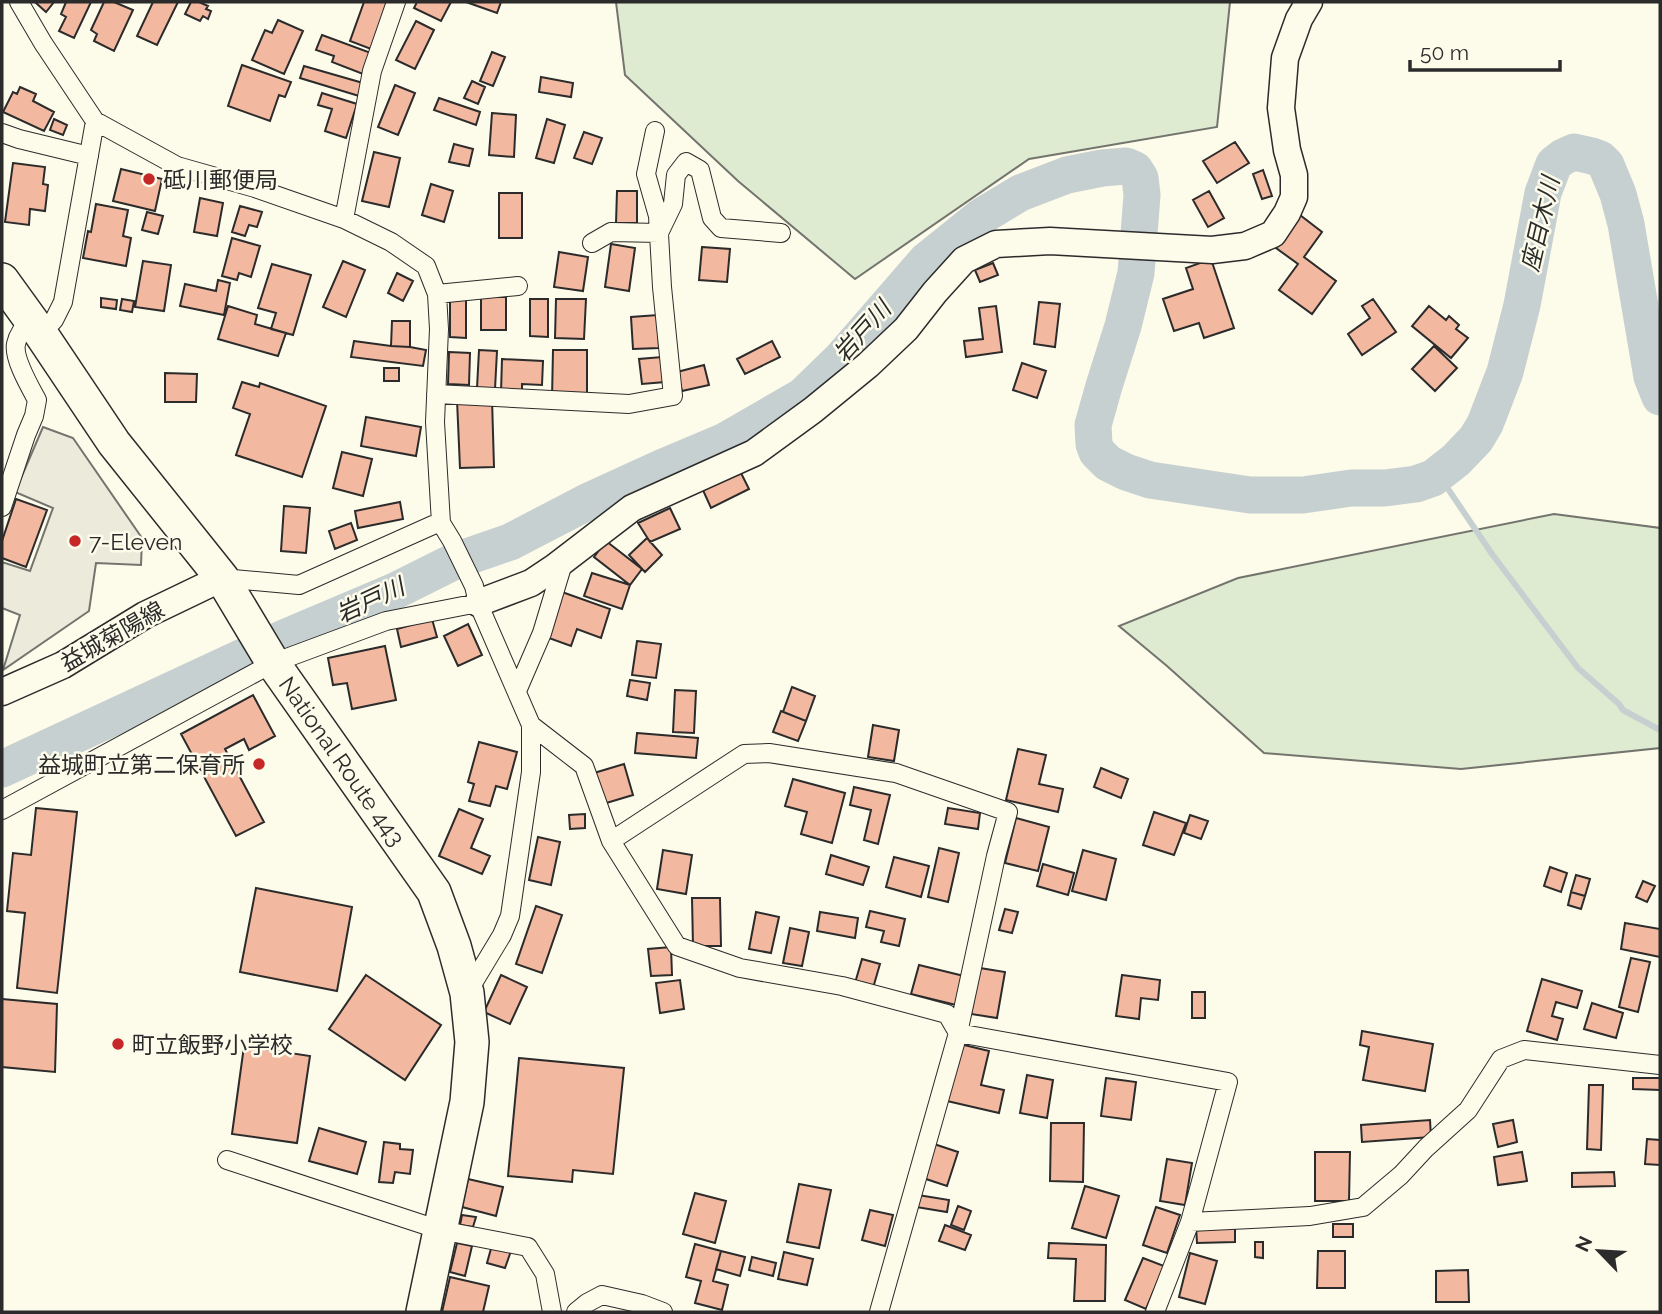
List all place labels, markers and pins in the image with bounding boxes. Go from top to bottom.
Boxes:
place label: 砥川郵便局 [163,166,278,193]
marker: 砥川郵便局 [141,171,157,187]
place label: 7-Eleven [89,528,183,555]
marker: 7-Eleven [67,533,83,549]
place label: 益城町立第二保育所 [38,751,245,778]
marker: 益城町立第二保育所 [251,756,267,772]
place label: 町立飯野小学校 [132,1031,293,1058]
marker: 町立飯野小学校 [110,1036,126,1052]

